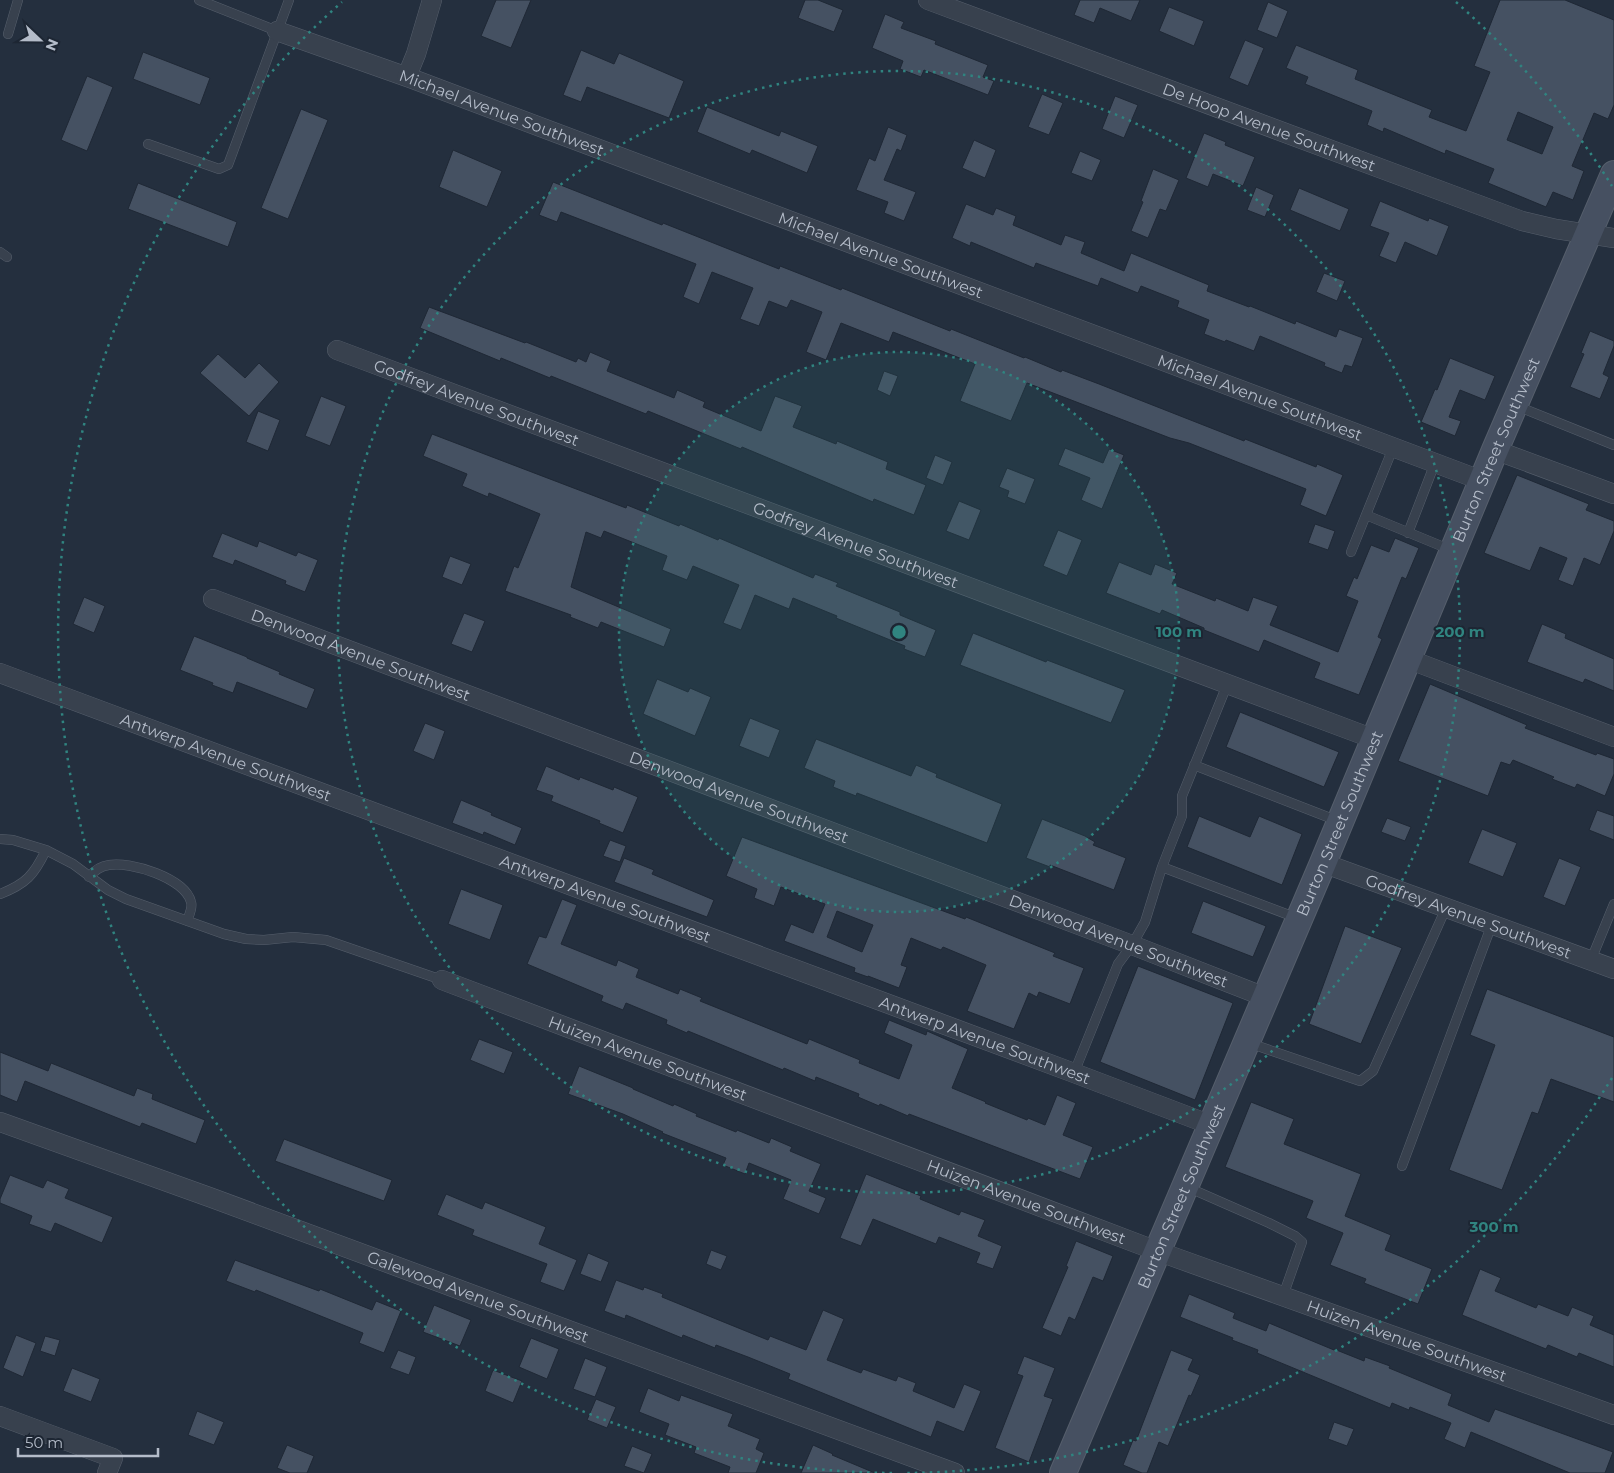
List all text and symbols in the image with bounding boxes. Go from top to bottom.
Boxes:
north arrow [15,15,65,65]
text: N [42,36,63,53]
street label: Michael Avenue Southwest [397,65,607,160]
street label: De Hoop Avenue Southwest [1160,79,1379,175]
street label: Michael Avenue Southwest [776,208,986,302]
street label: Michael Avenue Southwest [1155,350,1365,444]
street label: Burton Street Southwest [1448,354,1544,545]
street label: Godfrey Avenue Southwest [371,355,582,450]
street label: Godfrey Avenue Southwest [750,497,961,592]
street label: Denwood Avenue Southwest [249,605,474,705]
text: 100 m [1156,622,1202,641]
text: 200 m [1435,622,1485,641]
centre of rings [890,623,908,641]
street label: Antwerp Avenue Southwest [118,709,334,805]
street label: Burton Street Southwest [1292,727,1387,919]
street label: Denwood Avenue Southwest [627,747,852,847]
street label: Antwerp Avenue Southwest [497,851,714,947]
street label: Godfrey Avenue Southwest [1363,870,1575,962]
street label: Denwood Avenue Southwest [1007,890,1231,991]
street label: Antwerp Avenue Southwest [877,992,1094,1088]
street label: Huizen Avenue Southwest [546,1012,750,1104]
street label: Burton Street Southwest [1133,1100,1229,1291]
street label: Huizen Avenue Southwest [924,1155,1129,1248]
text: 300 m [1468,1217,1519,1236]
street label: Galewood Avenue Southwest [365,1247,592,1346]
street label: Huizen Avenue Southwest [1304,1296,1510,1385]
scale bar [18,1426,158,1458]
text: 50 m [25,1433,63,1452]

